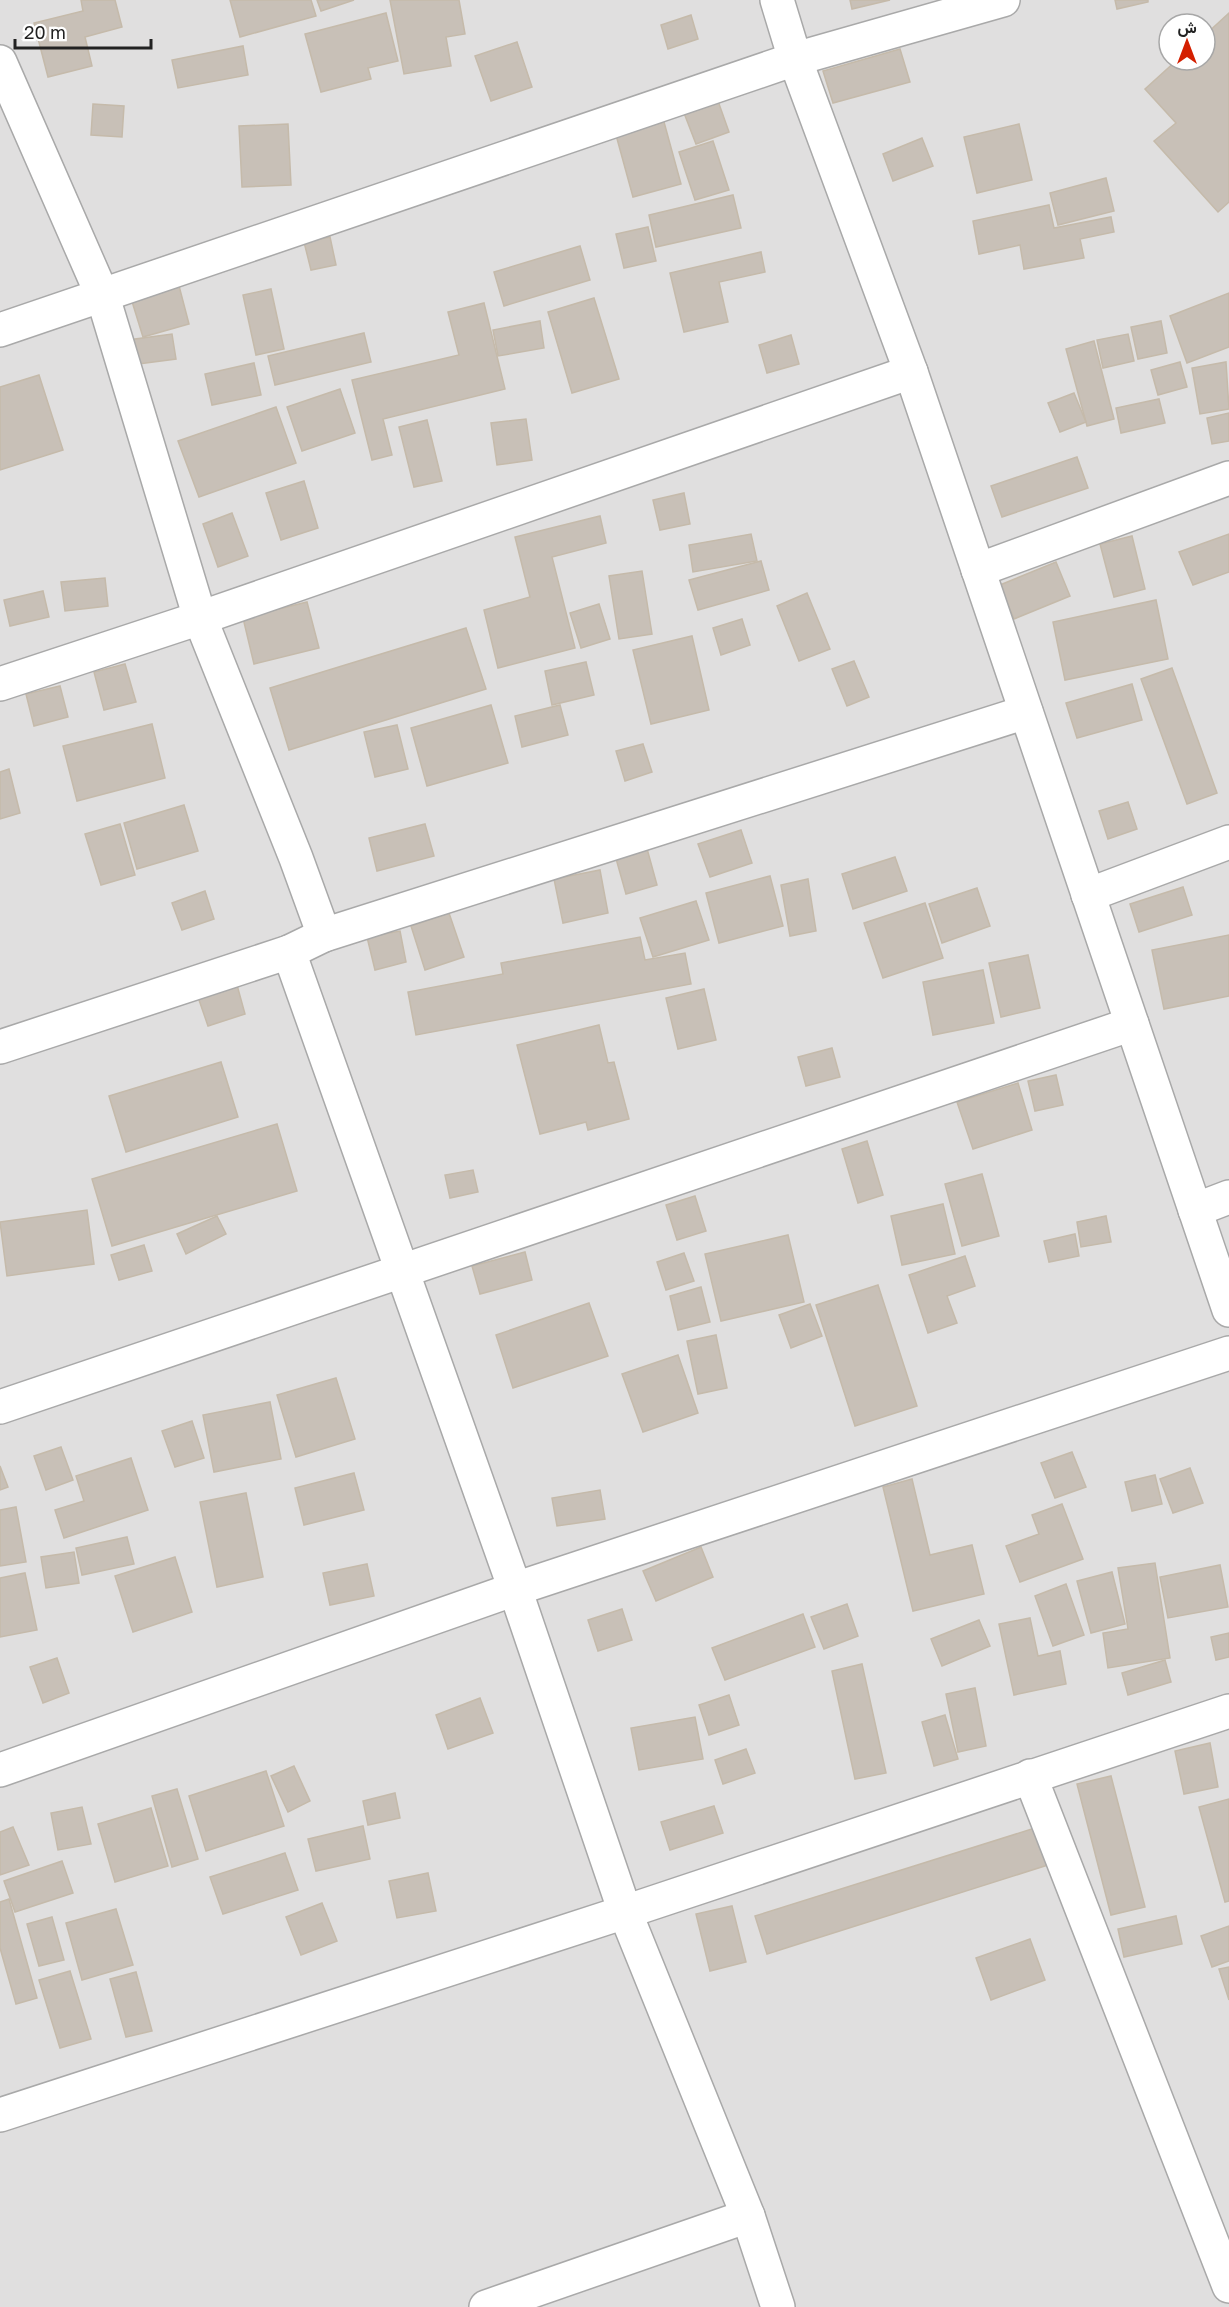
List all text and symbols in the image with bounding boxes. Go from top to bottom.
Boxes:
scale bar [15,12,152,50]
north arrow [1157,12,1217,72]
text: ش [1177,17,1197,37]
text: 20 m [24,21,66,43]

